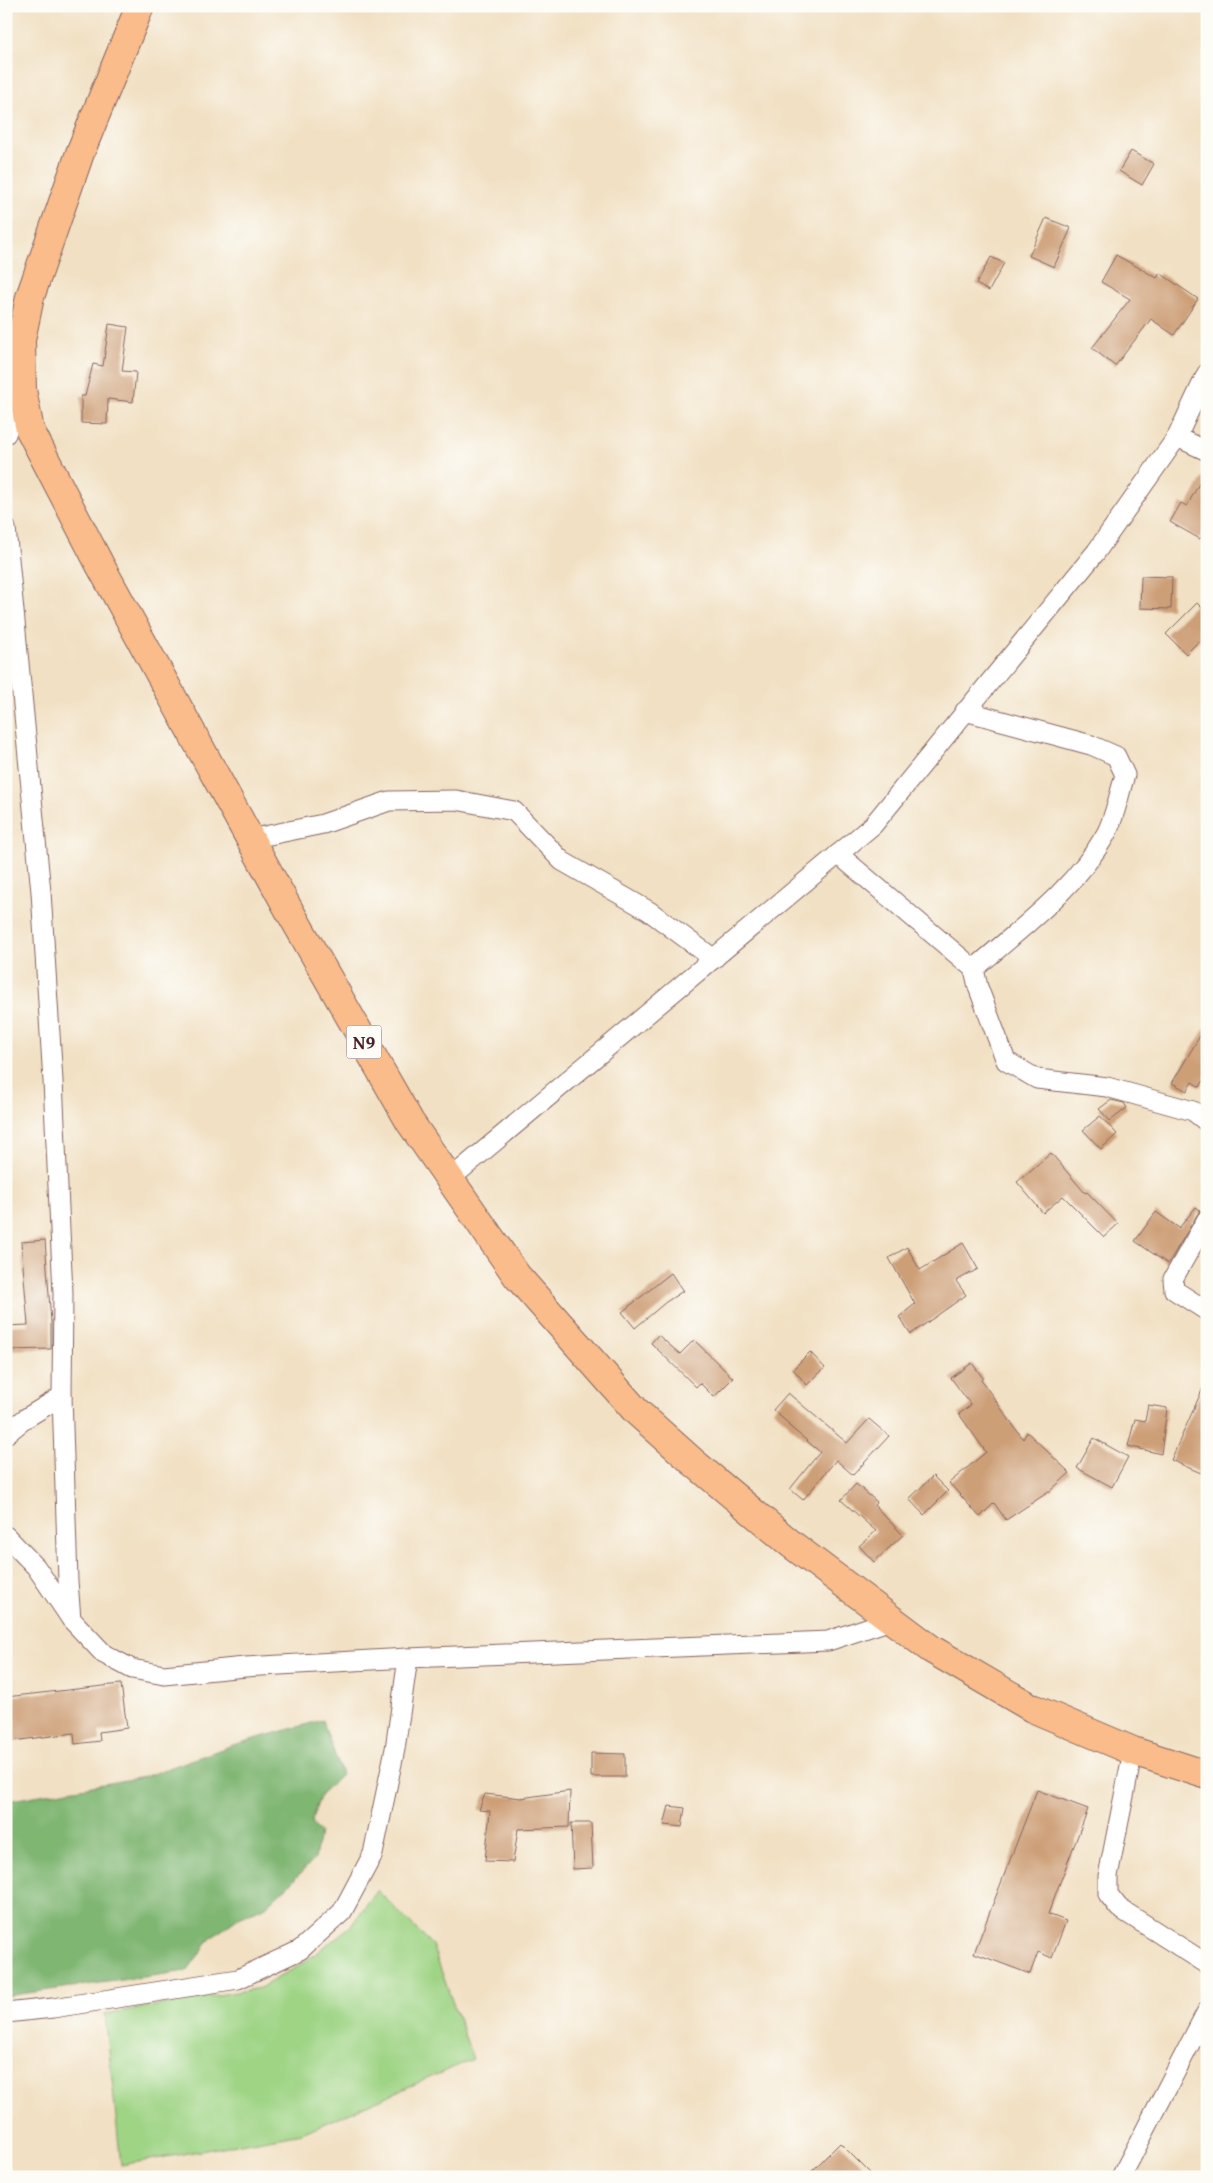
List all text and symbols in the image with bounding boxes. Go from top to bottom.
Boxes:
road number: N9 [346,1026,382,1058]

